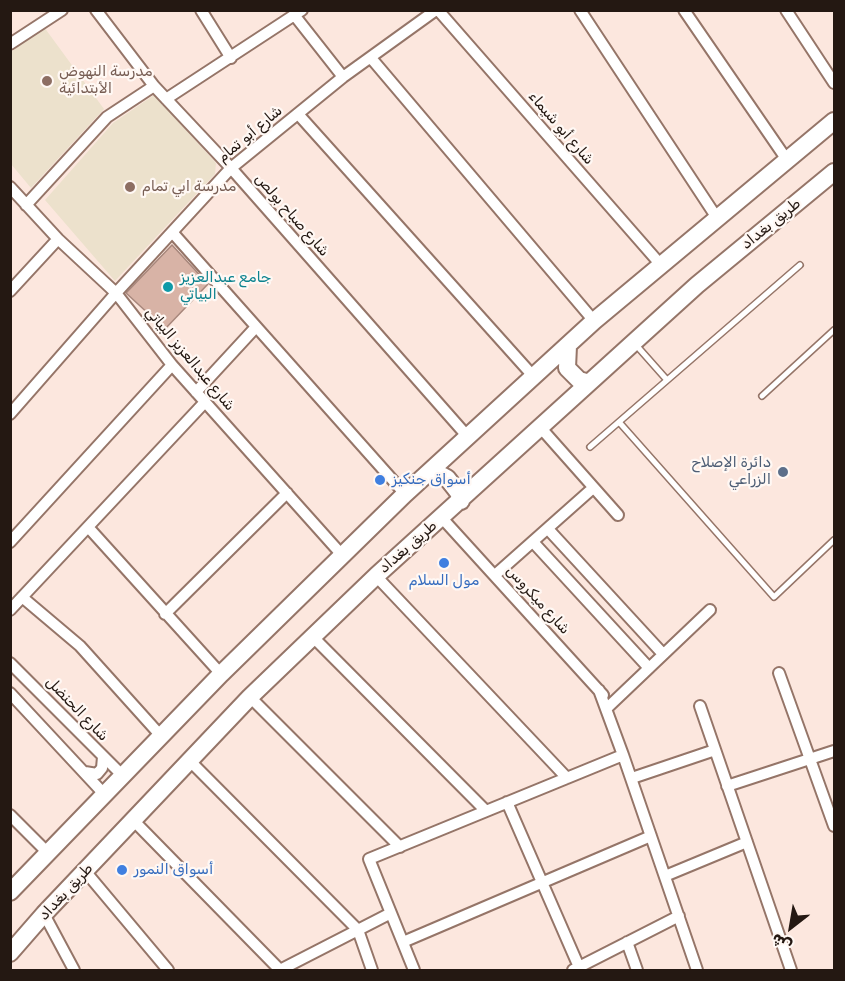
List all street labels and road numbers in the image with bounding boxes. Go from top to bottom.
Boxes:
street label: شارع أبو شيماء [524,88,598,168]
street label: شارع أبو تمام [214,102,286,166]
street label: شارع صباح بولص [251,170,333,260]
street label: طريق بغداد [738,195,804,253]
street label: شارع عبدالعزيز البياتي [141,304,239,414]
street label: طريق بغداد [375,517,441,577]
street label: شارع ميكروس [502,562,574,638]
street label: شارع الحنضل [42,673,112,745]
street label: طريق بغداد [35,860,97,924]

